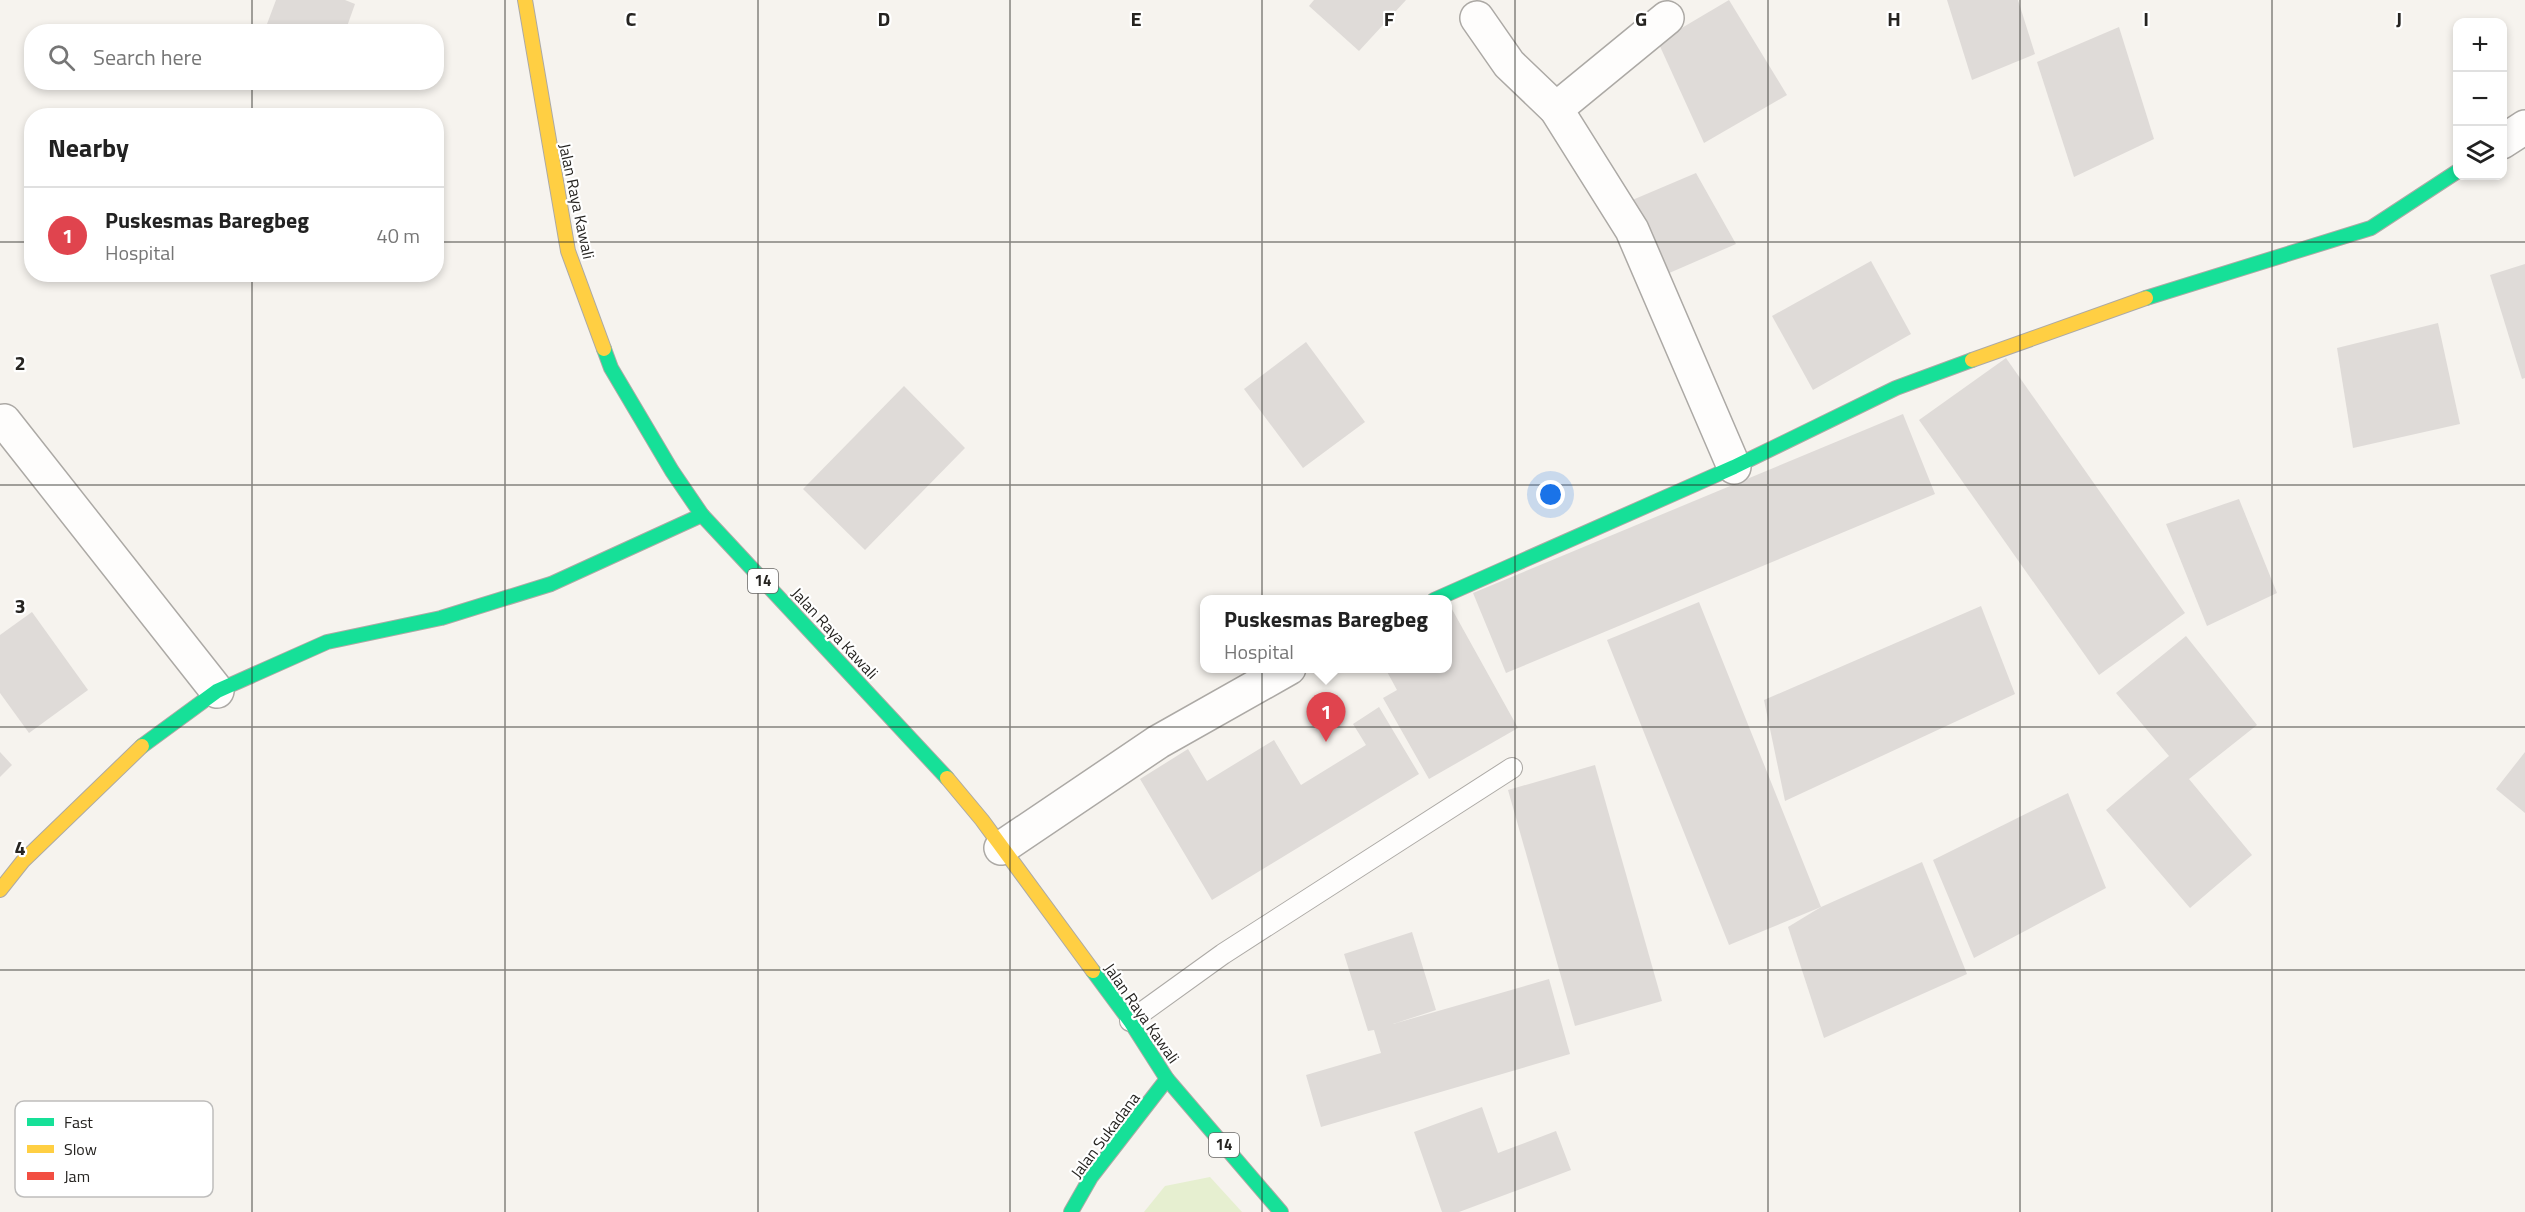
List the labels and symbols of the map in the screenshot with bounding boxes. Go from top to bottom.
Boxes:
text: C [626,3,637,34]
text: D [878,3,890,34]
text: E [1130,3,1142,34]
text: F [1384,3,1395,34]
text: G [1635,3,1647,34]
text: H [1887,3,1901,34]
text: I [2143,3,2149,34]
text: J [2396,3,2402,34]
street label: Jalan Raya Kawali [553,141,601,261]
text: 2 [14,347,26,378]
your location [1536,480,1565,509]
road number: 14 [748,569,778,593]
street label: Jalan Raya Kawali [786,582,884,684]
text: 3 [14,590,26,621]
pin: 1 [1306,692,1346,742]
text: 4 [14,832,26,863]
street label: Jalan Raya Kawali [1098,958,1186,1068]
street label: Jalan Sukadana [1065,1087,1145,1183]
legend [15,1101,213,1197]
text: Fast [64,1110,93,1134]
road number: 14 [1209,1133,1239,1157]
text: Slow [64,1137,97,1161]
text: Jam [64,1164,90,1188]

